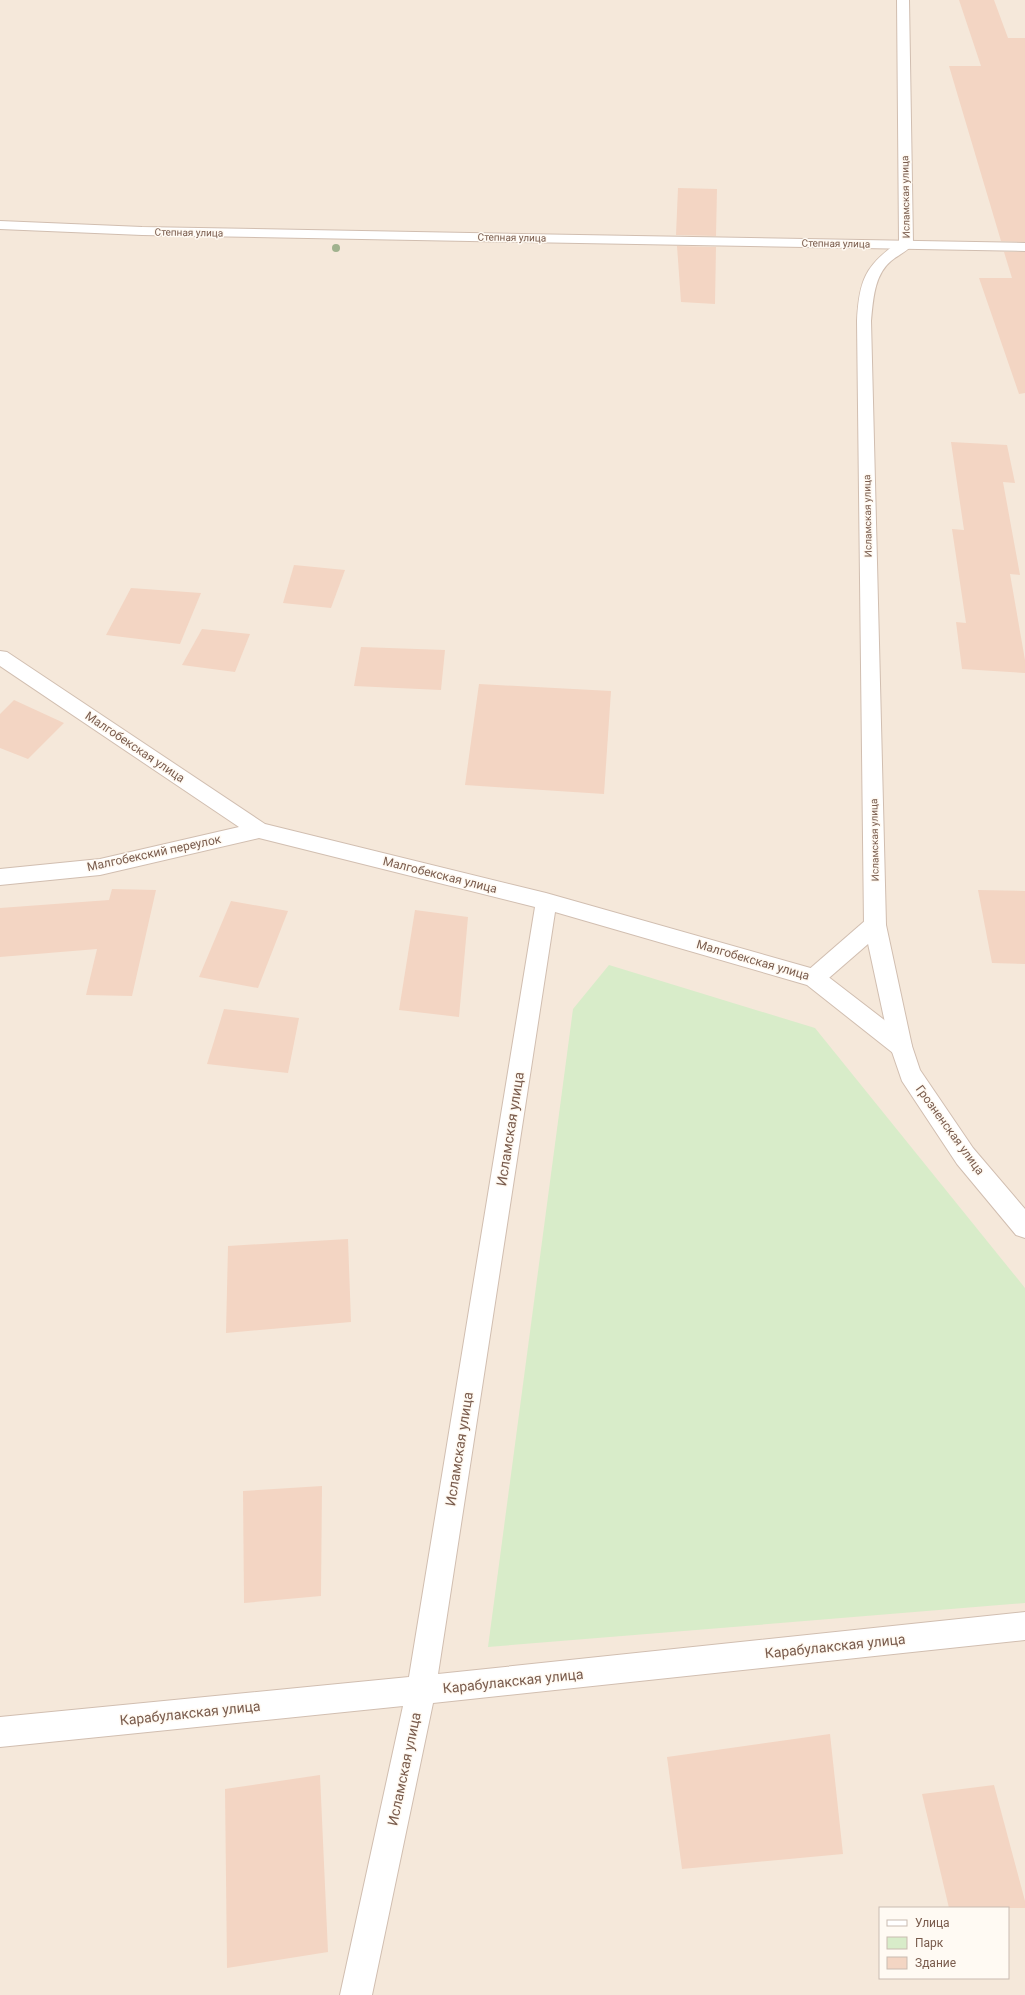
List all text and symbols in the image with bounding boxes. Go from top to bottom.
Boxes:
street label: Исламская улица [899,156,912,238]
street label: Степная улица [155,226,223,239]
street label: Степная улица [478,231,546,244]
street label: Степная улица [802,237,870,250]
street label: Исламская улица [861,475,874,557]
street label: Малгобекская улица [83,709,187,785]
street label: Исламская улица [868,799,881,881]
street label: Малгобекский переулок [86,832,223,874]
street label: Малгобекская улица [382,854,498,896]
street label: Малгобекская улица [695,937,811,983]
street label: Исламская улица [493,1071,527,1187]
street label: Грозненская улица [913,1083,987,1177]
street label: Исламская улица [442,1391,476,1507]
street label: Карабулакская улица [764,1631,906,1661]
street label: Карабулакская улица [442,1666,584,1696]
street label: Карабулакская улица [119,1698,261,1728]
street label: Исламская улица [384,1711,424,1827]
legend [879,1907,1009,1979]
text: Улица [915,1916,950,1930]
text: Парк [915,1936,944,1950]
text: Здание [915,1956,956,1970]

